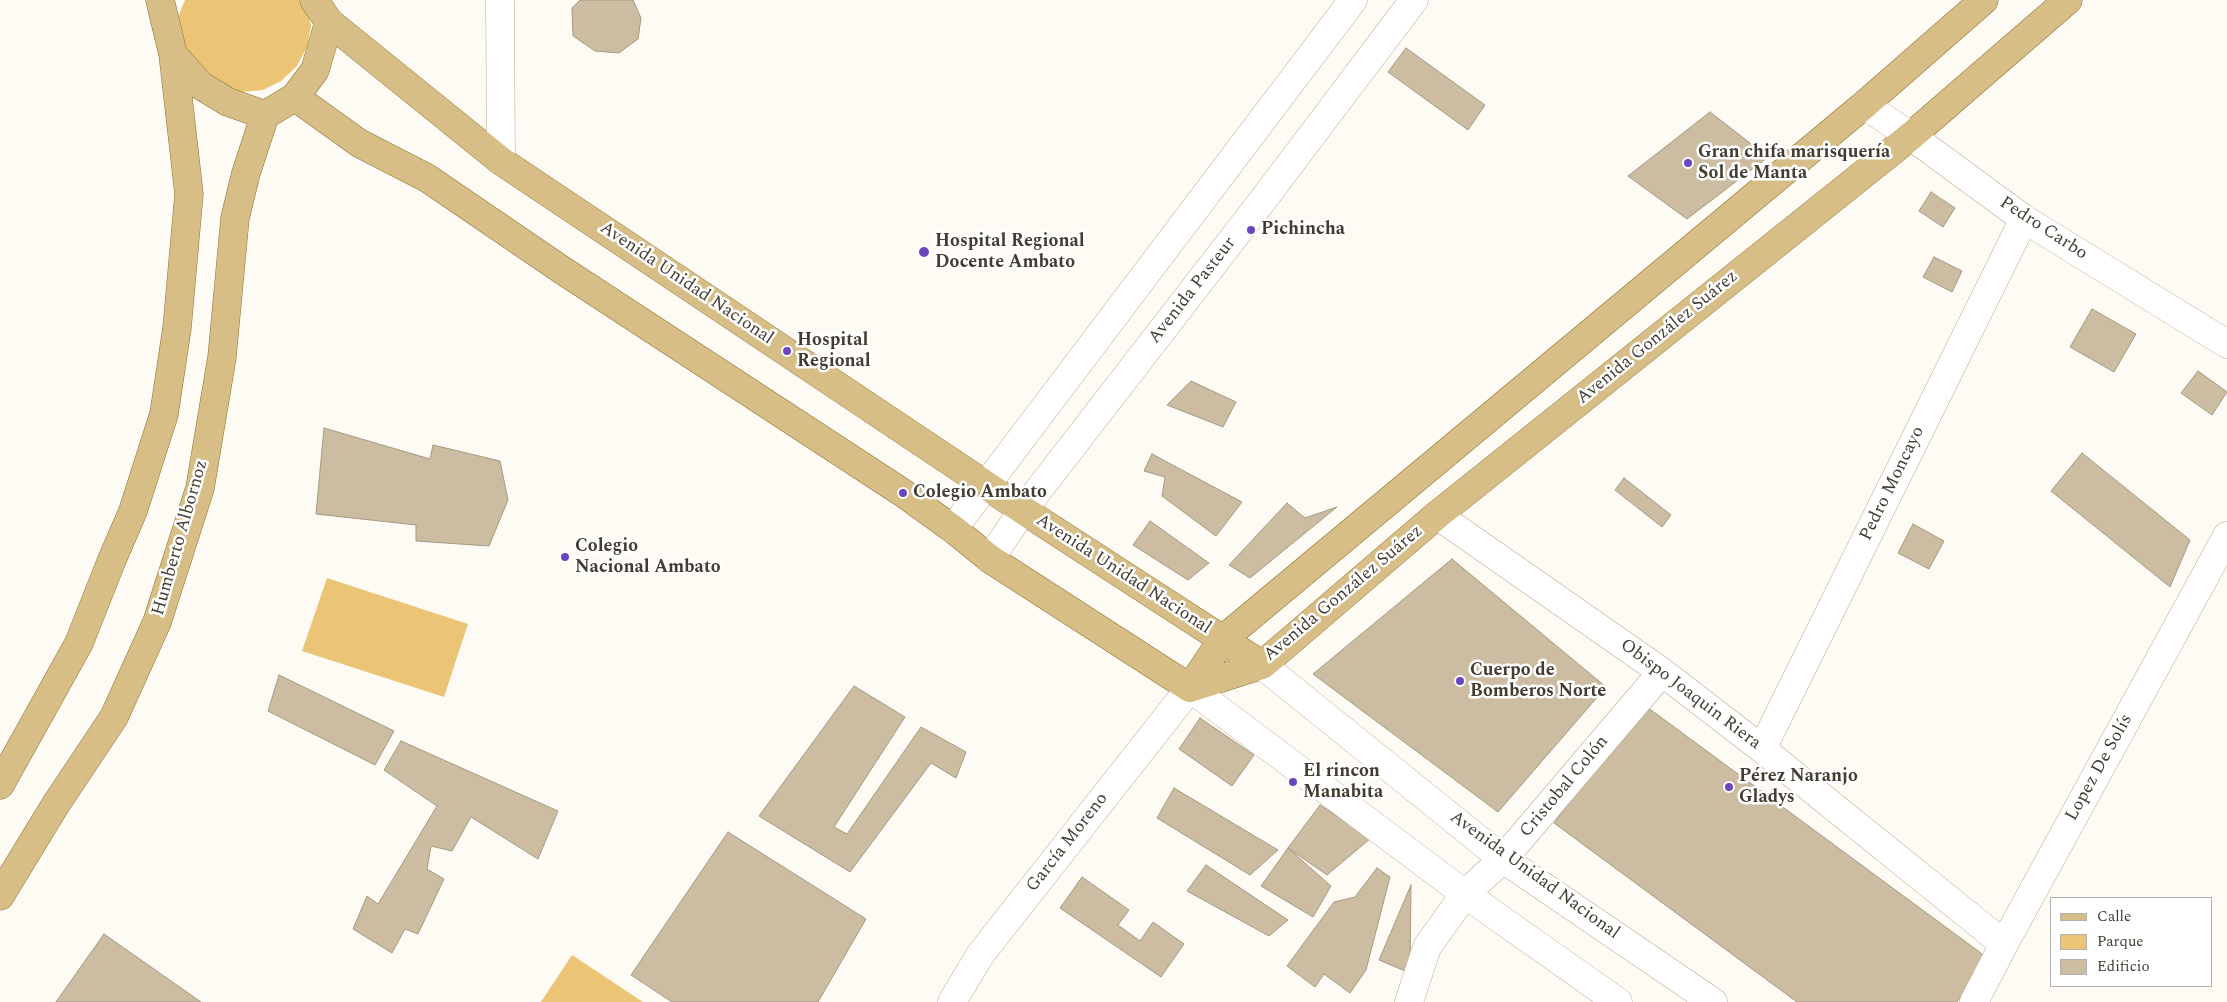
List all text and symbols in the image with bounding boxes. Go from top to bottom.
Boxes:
place label: Gran chifa marisquería Sol de Manta [1698,142,1890,184]
marker: Gran chifa marisquería Sol de Manta [1682,157,1694,169]
street label: Pedro Carbo [1995,193,2091,265]
street label: Avenida Unidad Nacional [595,218,777,350]
place label: Pichincha [1261,219,1345,241]
marker: Pichincha [1245,224,1257,236]
place label: Hospital Regional Docente Ambato [935,231,1085,274]
street label: Avenida Pasteur [1145,233,1241,349]
marker: Hospital Regional Docente Ambato [917,245,931,259]
street label: Avenida González Suárez [1573,266,1743,410]
place label: Hospital Regional [797,330,871,372]
marker: Hospital Regional [781,345,793,357]
street label: Pedro Moncayo [1856,423,1930,545]
street label: Humberto Albornoz [148,458,214,618]
place label: Colegio Ambato [913,482,1047,504]
marker: Colegio Ambato [897,487,909,499]
street label: Avenida Unidad Nacional [1031,510,1215,640]
street label: Avenida González Suárez [1260,521,1428,667]
place label: Colegio Nacional Ambato [575,536,721,578]
marker: Colegio Nacional Ambato [559,551,571,563]
street label: Obispo Joaquin Riera [1615,635,1765,755]
place label: Cuerpo de Bomberos Norte [1470,660,1606,702]
marker: Cuerpo de Bomberos Norte [1454,675,1466,687]
street label: Lopez De Solís [2062,711,2138,825]
street label: Cristobal Colón [1516,732,1614,842]
place label: El rincon Manabita [1303,761,1383,804]
place label: Pérez Naranjo Gladys [1739,766,1858,809]
marker: El rincon Manabita [1287,776,1299,788]
marker: Pérez Naranjo Gladys [1723,781,1735,793]
street label: García Moreno [1022,789,1114,897]
street label: Avenida Unidad Nacional [1445,807,1623,945]
legend [2050,897,2212,987]
text: Calle [2097,905,2131,928]
text: Parque [2097,930,2144,953]
text: Edificio [2097,955,2150,978]

